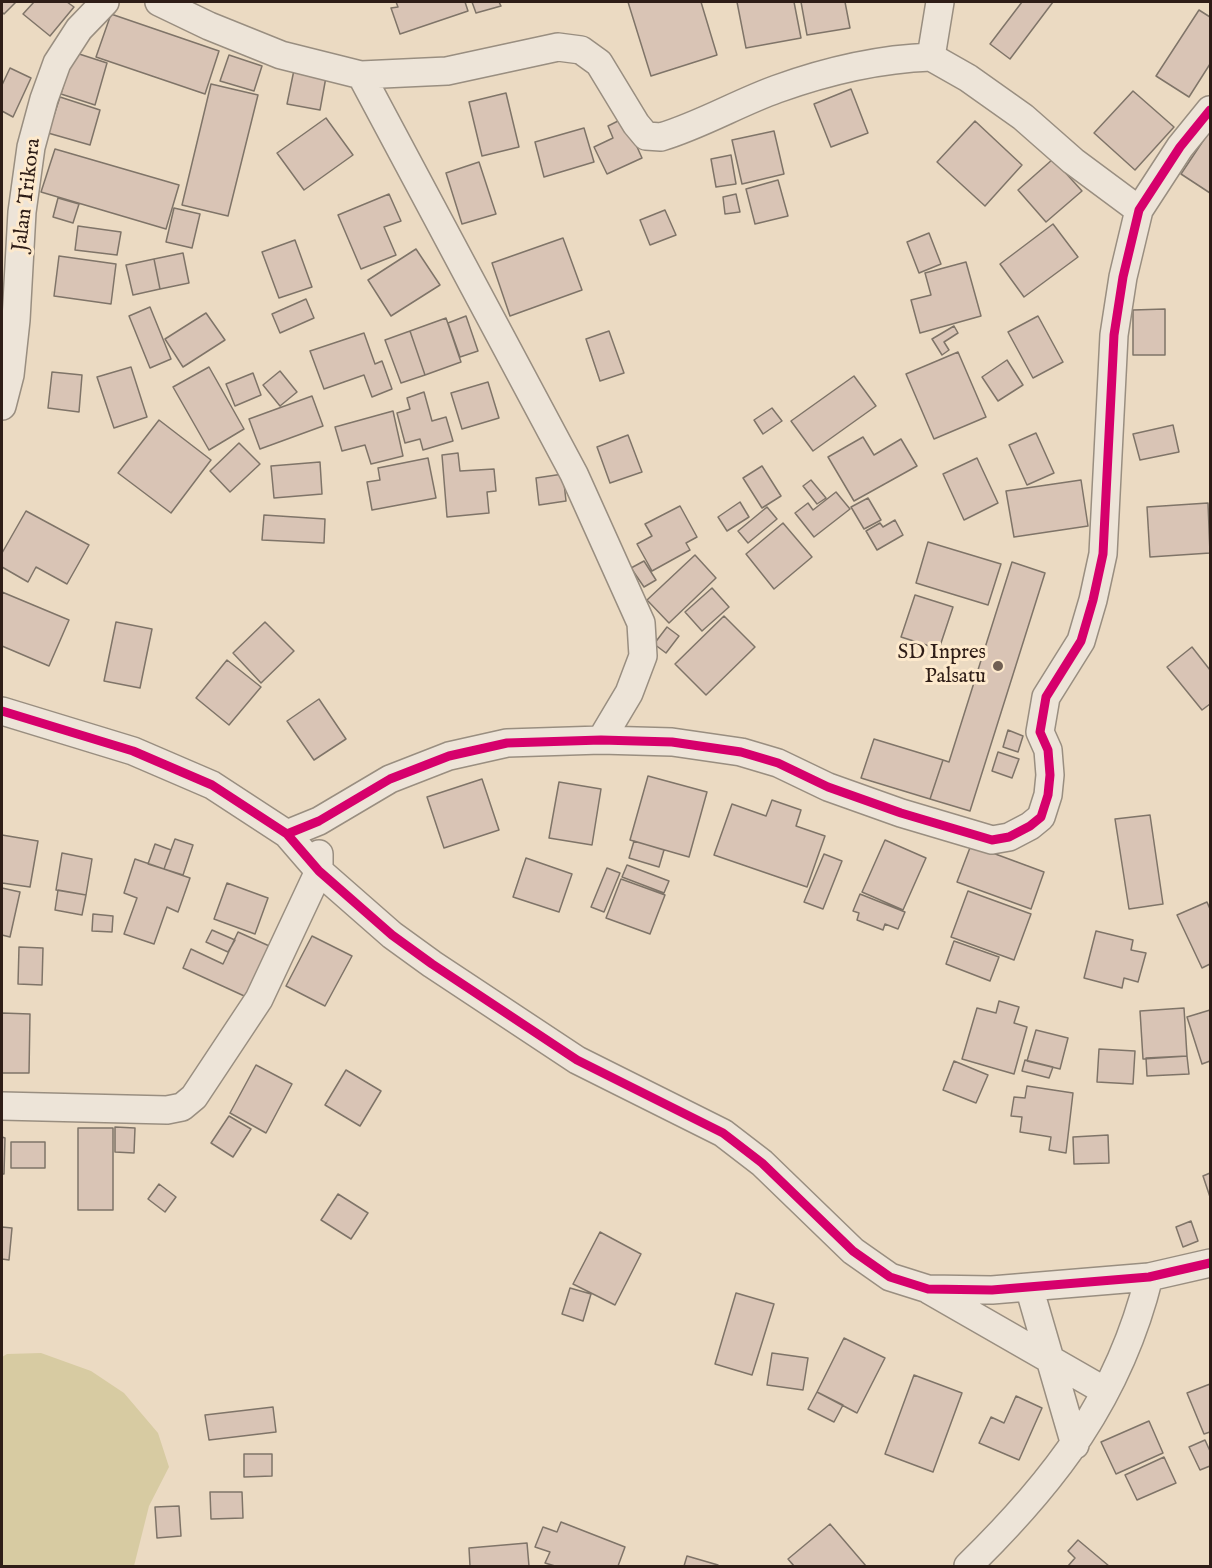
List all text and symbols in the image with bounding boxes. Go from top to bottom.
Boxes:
street label: Jalan Trikora [9,137,47,253]
place label: SD Inpres Palsatu [898,641,986,691]
marker: SD Inpres Palsatu [991,659,1005,673]

